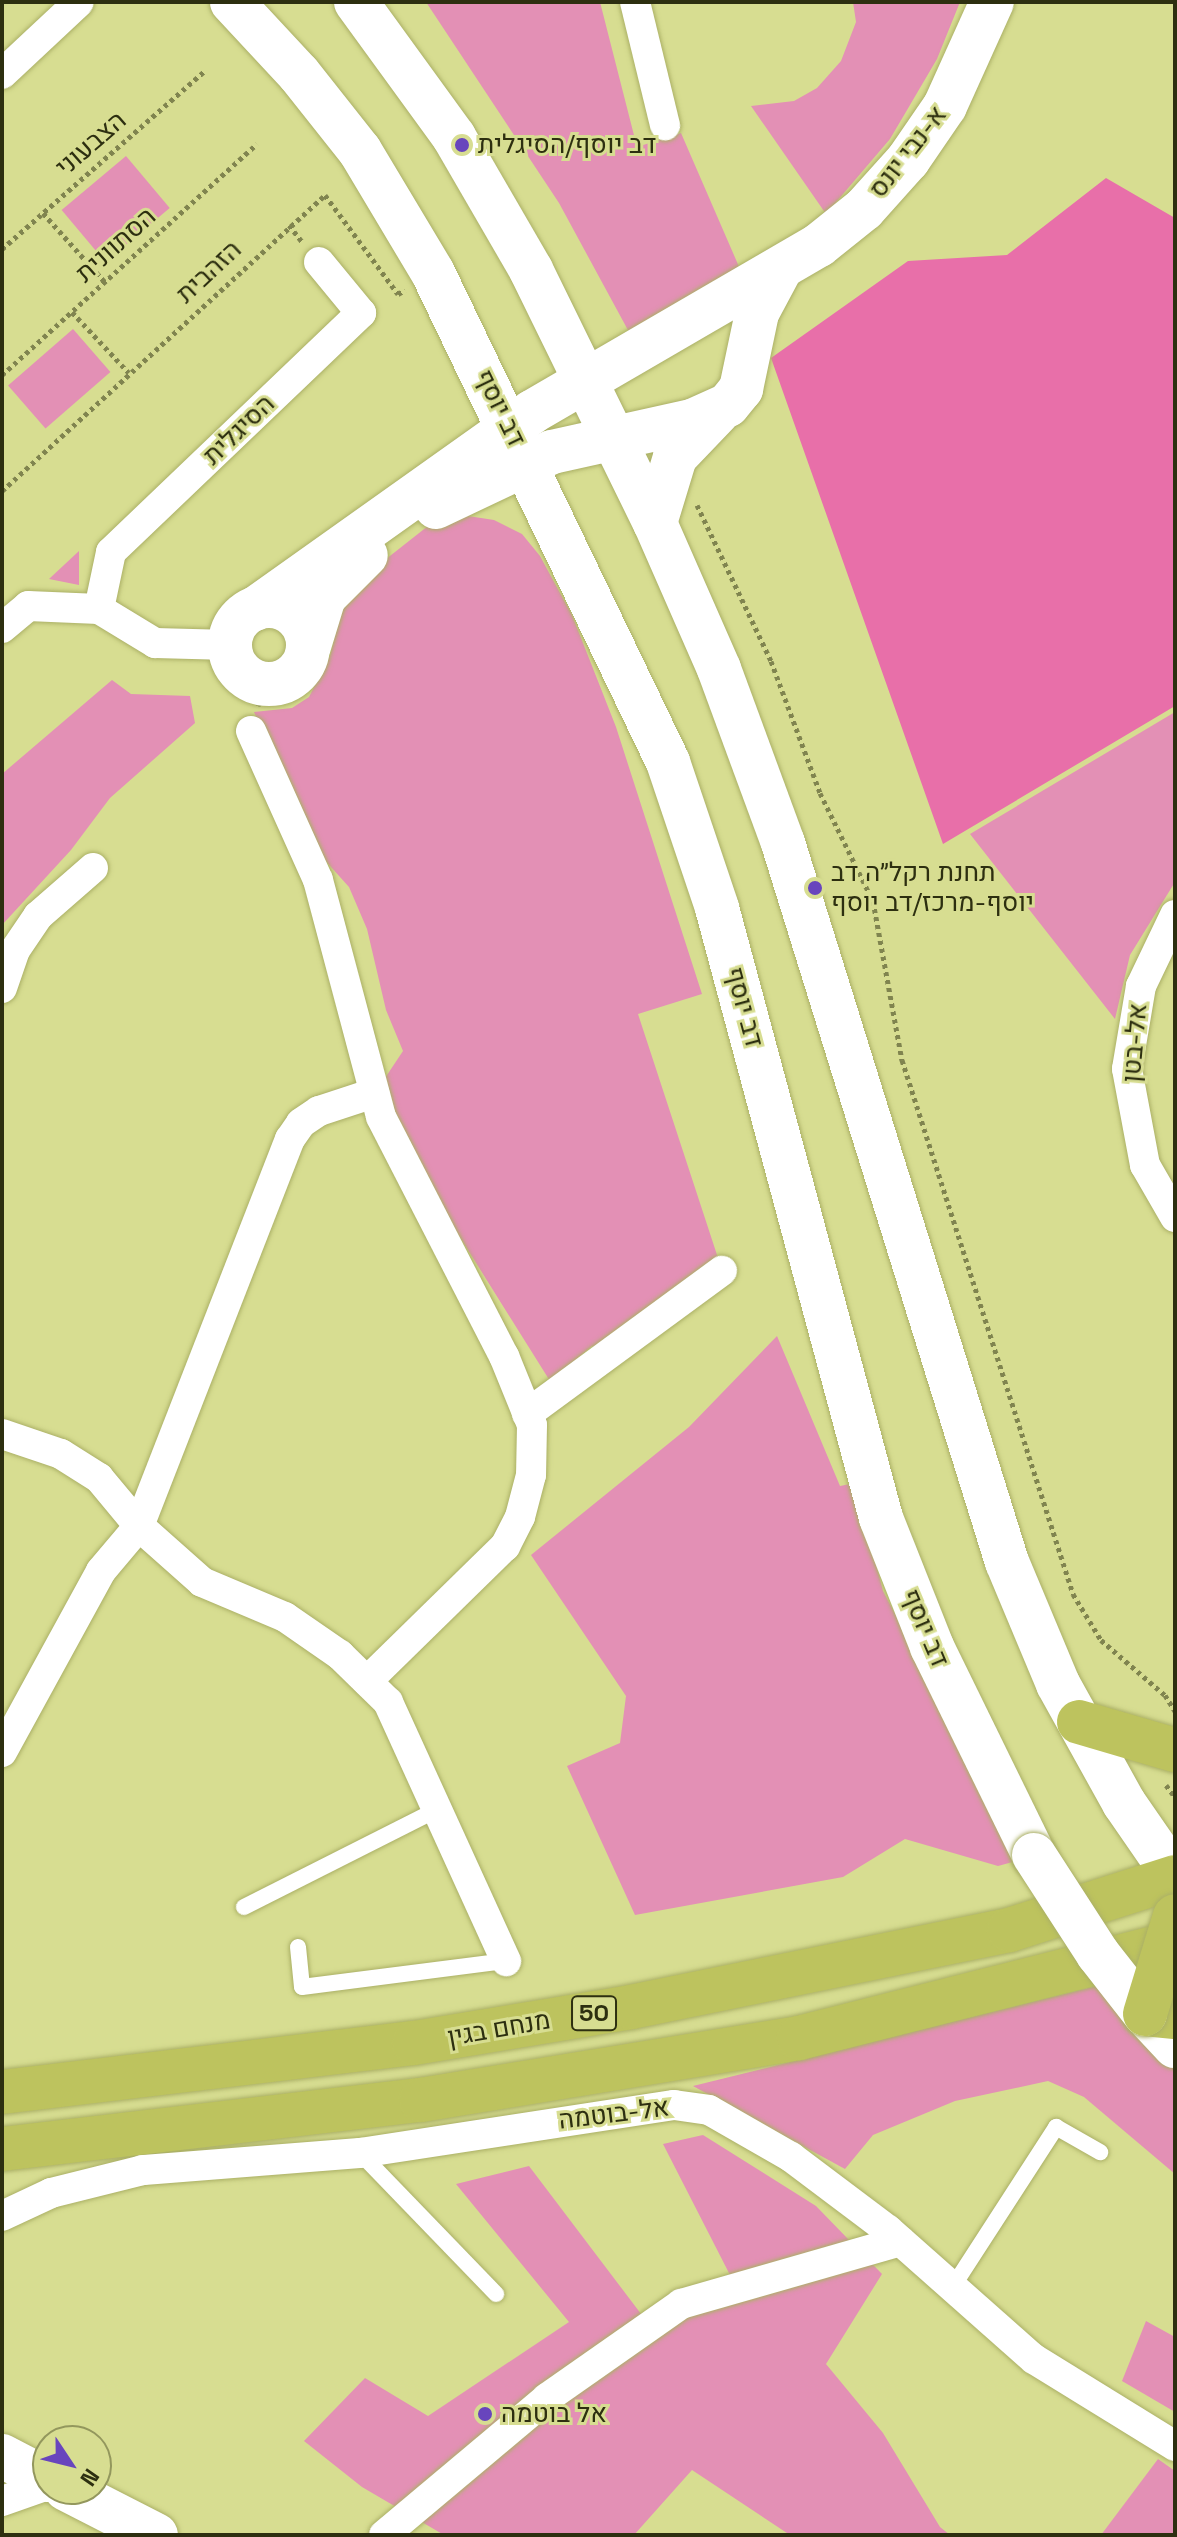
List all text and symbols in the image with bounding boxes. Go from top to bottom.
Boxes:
street label: א-נבי יונס [863,100,953,204]
street label: הצבעוני [49,105,133,183]
place label: דב יוסף/הסיגלית [478,129,656,161]
marker: דב יוסף/הסיגלית [453,136,471,154]
street label: הסתוונית [70,201,162,289]
street label: הזהבית [170,234,248,310]
street label: דב יוסף [468,365,532,451]
street label: הסיגלית [197,388,281,472]
place label: תחנת רקל״ה דב יוסף-מרכז/דב יוסף [831,857,1034,918]
marker: תחנת רקל״ה דב יוסף-מרכז/דב יוסף [806,879,824,897]
street label: דב יוסף [718,964,770,1050]
street label: אל-בטן [1116,1002,1154,1084]
street label: דב יוסף [895,1584,955,1672]
road number: 50 [570,1993,618,2033]
street label: מנחם בגין [445,2005,553,2053]
street label: אל-בוטמה [557,2092,671,2136]
place label: אל בוטמה [501,2398,607,2430]
marker: אל בוטמה [476,2405,494,2423]
north arrow [32,2425,112,2505]
text: N [74,2464,106,2492]

